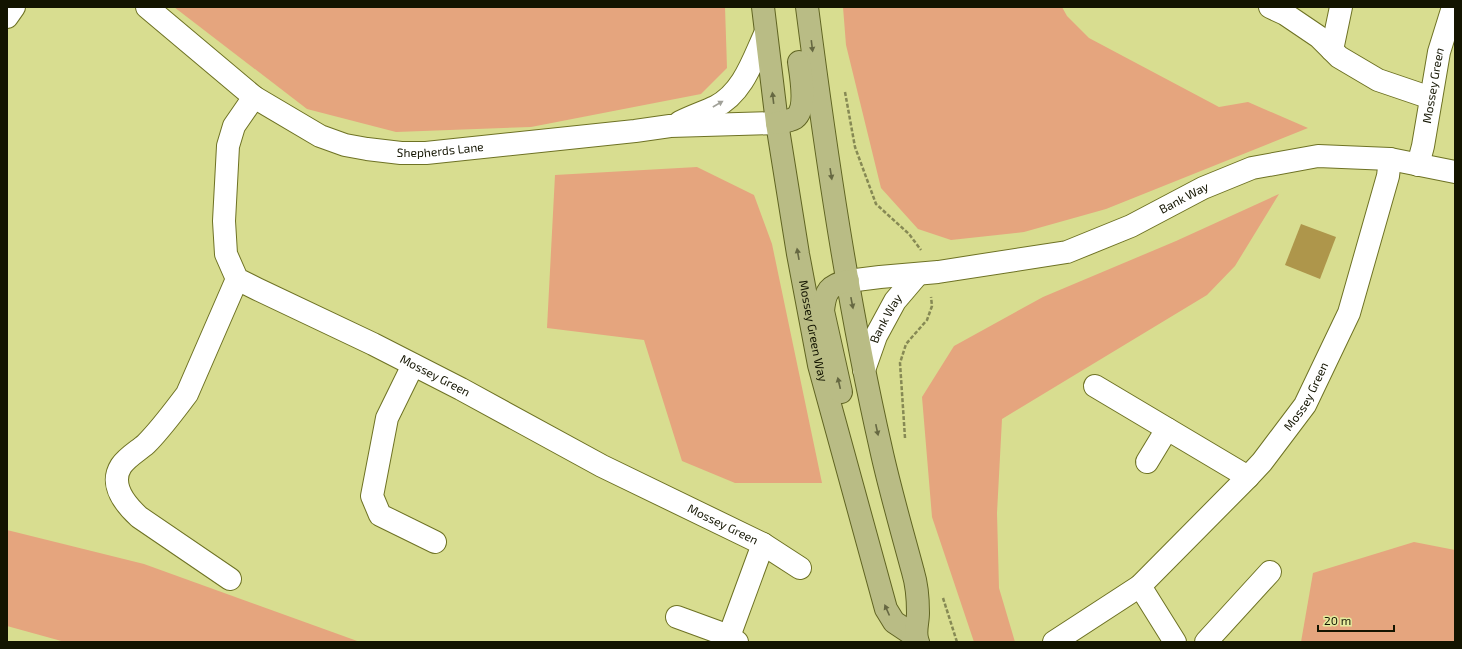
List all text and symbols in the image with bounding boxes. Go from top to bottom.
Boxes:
one-way arrow [809,40,815,52]
street label: Mossey Green [1419,45,1446,124]
one-way arrow [770,92,777,104]
one-way arrow [712,101,724,108]
street label: Shepherds Lane [396,139,484,159]
one-way arrow [828,168,834,180]
street label: Bank Way [1156,178,1211,216]
one-way arrow [795,248,801,260]
street label: Mossey Green Way [797,279,831,384]
street label: Bank Way [866,290,905,345]
one-way arrow [849,297,855,309]
street label: Mossey Green [398,351,473,399]
street label: Mossey Green [1280,360,1330,433]
one-way arrow [835,377,841,389]
one-way arrow [874,424,880,436]
street label: Mossey Green [686,501,761,547]
one-way arrow [884,604,890,616]
scale bar [1318,607,1394,633]
text: 20 m [1324,613,1351,627]

